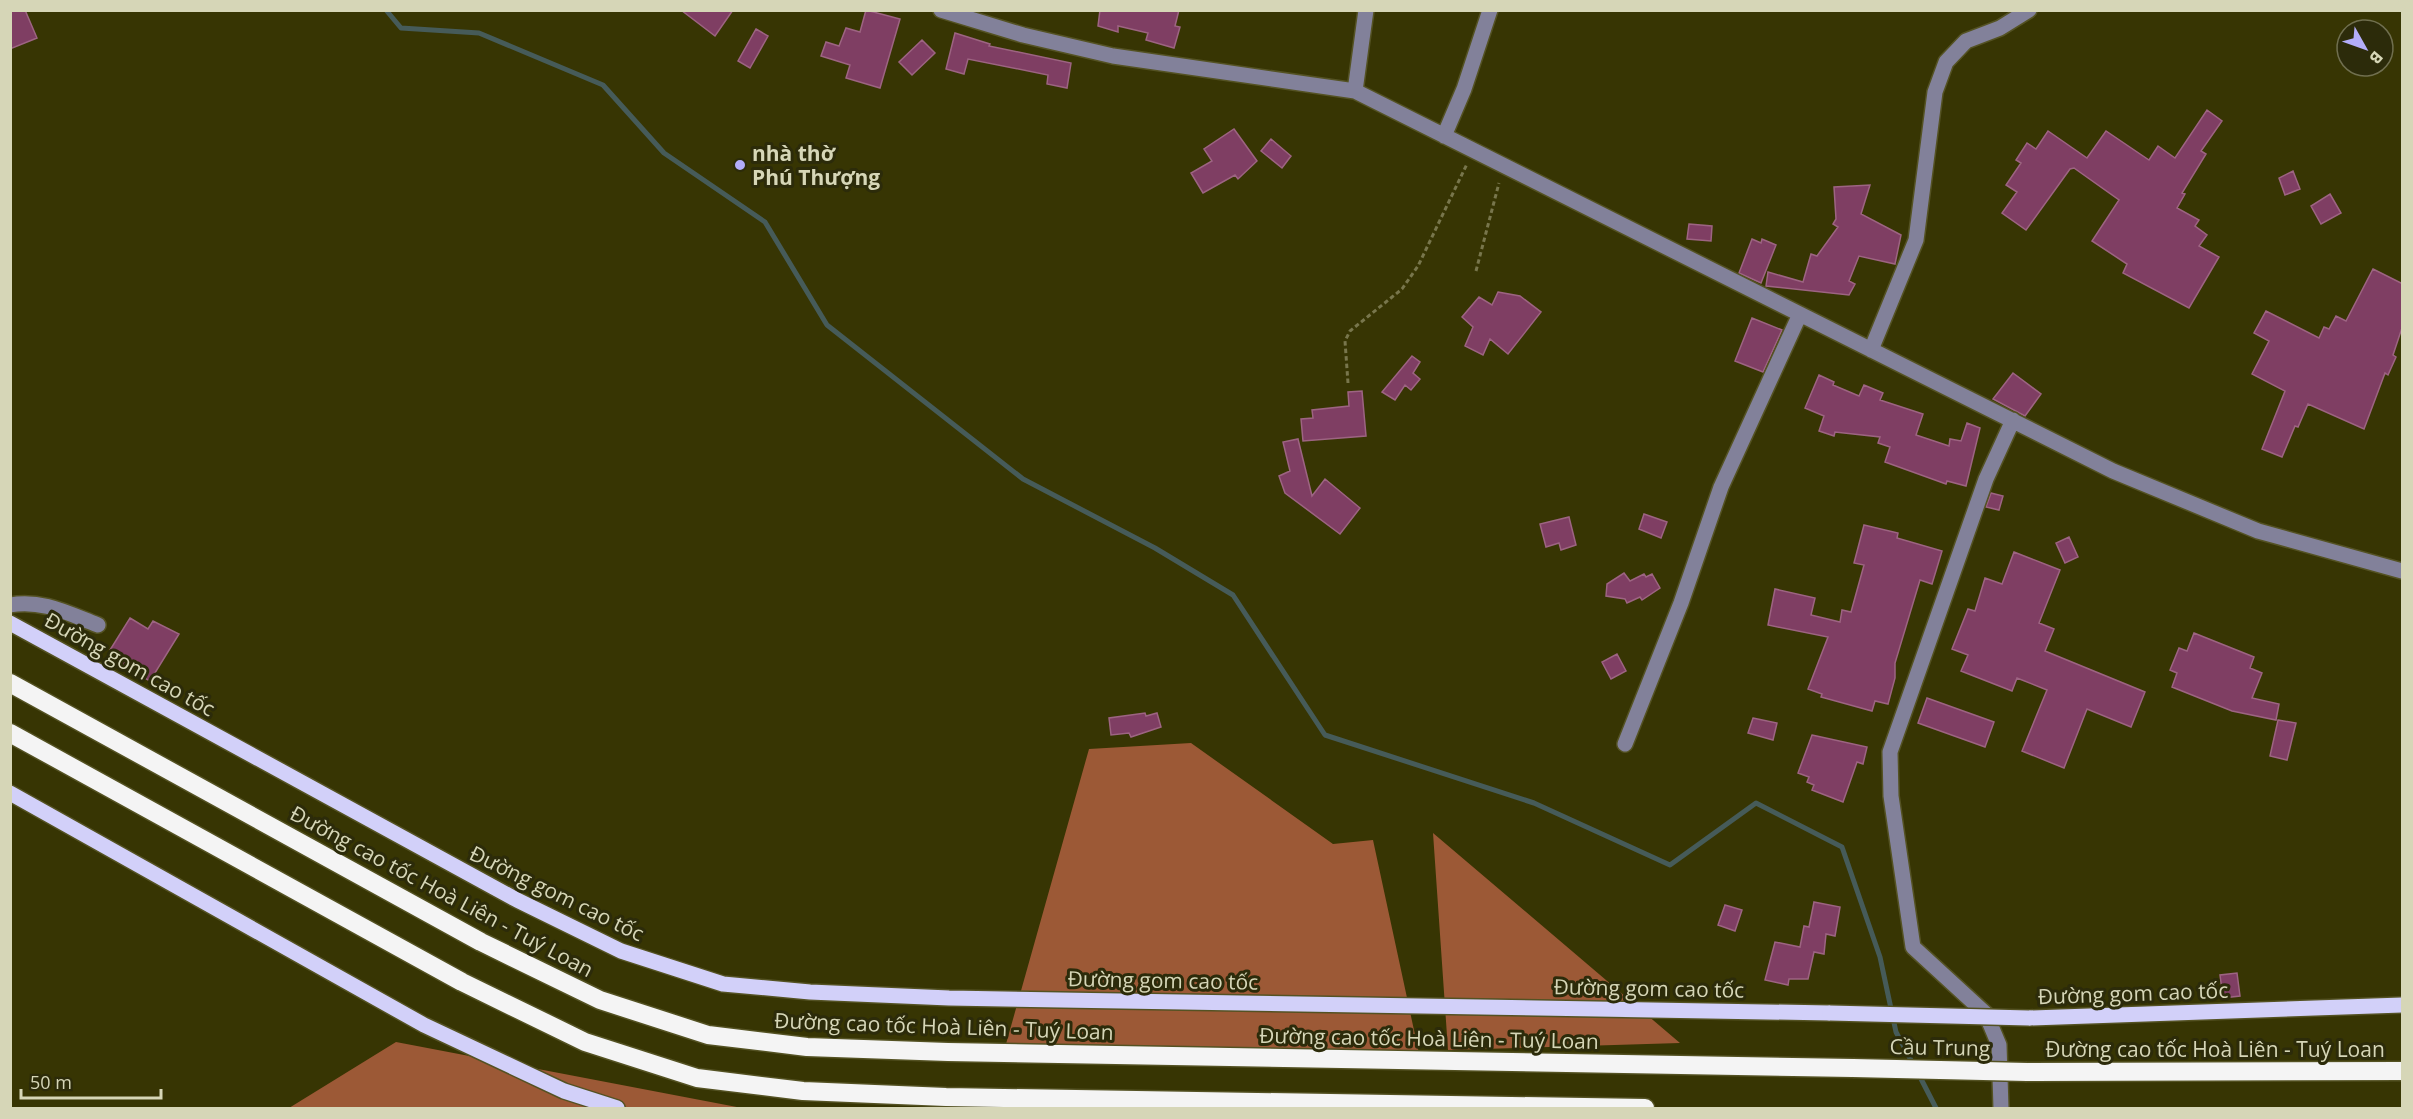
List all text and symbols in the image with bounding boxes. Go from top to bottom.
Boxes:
north arrow [2335,18,2395,78]
text: B [2365,46,2388,69]
place label: nhà thờ Phú Thượng [752,139,880,191]
marker: nhà thờ Phú Thượng [733,158,747,172]
street label: Đường gom cao tốc [40,606,220,722]
street label: Đường cao tốc Hoà Liên - Tuý Loan [286,799,598,983]
street label: Đường gom cao tốc [465,839,649,947]
street label: Đường gom cao tốc [1067,964,1259,996]
street label: Đường gom cao tốc [1553,972,1745,1004]
street label: Đường gom cao tốc [2037,976,2229,1010]
street label: Đường cao tốc Hoà Liên - Tuý Loan [774,1006,1114,1046]
street label: Đường cao tốc Hoà Liên - Tuý Loan [1259,1021,1599,1055]
street label: Cầu Trung [1889,1032,1991,1062]
street label: Đường cao tốc Hoà Liên - Tuý Loan [2045,1035,2385,1063]
scale bar [21,1062,160,1100]
text: 50 m [30,1070,72,1094]

